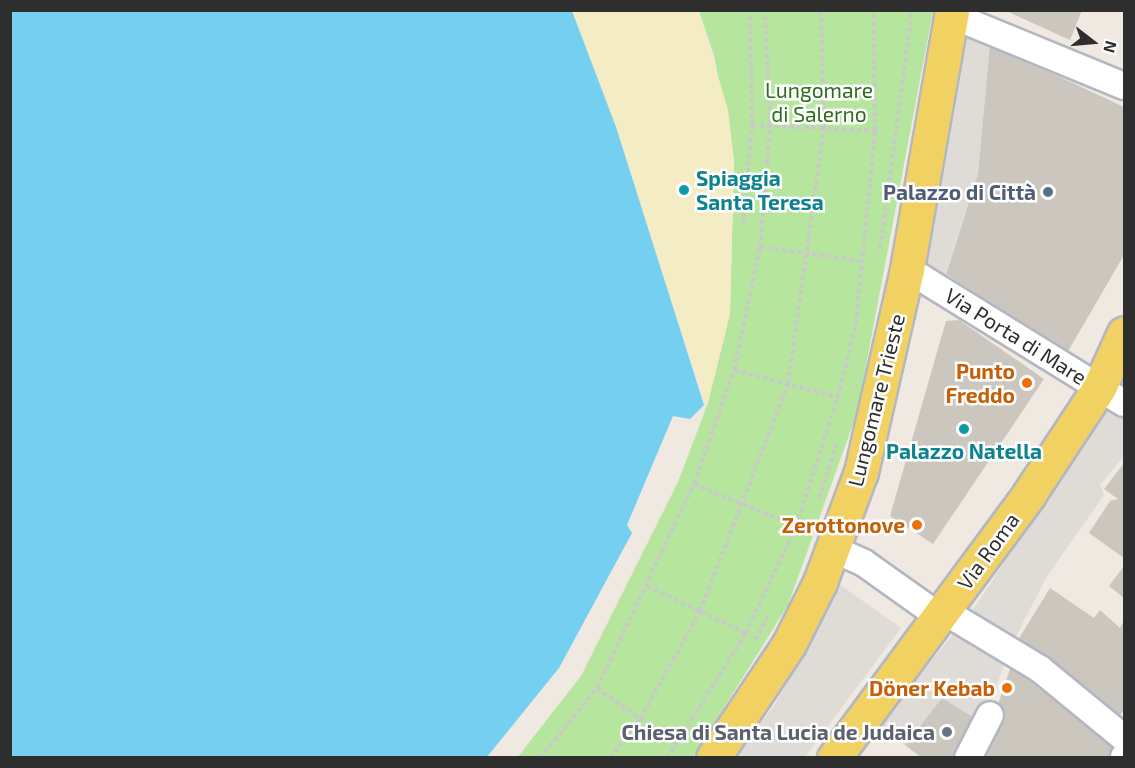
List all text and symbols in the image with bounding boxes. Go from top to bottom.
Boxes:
north arrow [1063,12,1123,72]
text: N [1100,39,1122,55]
park label: Lungomare di Salerno [765,77,873,127]
place label: Spiaggia Santa Teresa [696,165,824,215]
place label: Palazzo di Città [883,179,1036,205]
marker: Spiaggia Santa Teresa [677,183,691,197]
marker: Palazzo di Città [1041,185,1055,199]
street label: Via Porta di Mare [940,282,1092,390]
street label: Lungomare Trieste [842,311,910,489]
place label: Punto Freddo [946,358,1015,408]
marker: Punto Freddo [1020,376,1034,390]
marker: Palazzo Natella [957,422,971,436]
place label: Palazzo Natella [886,438,1042,464]
street label: Via Roma [952,508,1024,594]
place label: Zerottonove [782,512,905,538]
marker: Zerottonove [910,518,924,532]
place label: Döner Kebab [869,675,995,701]
marker: Döner Kebab [1000,681,1014,695]
place label: Chiesa di Santa Lucia de Judaica [621,719,935,745]
marker: Chiesa di Santa Lucia de Judaica [940,725,954,739]

